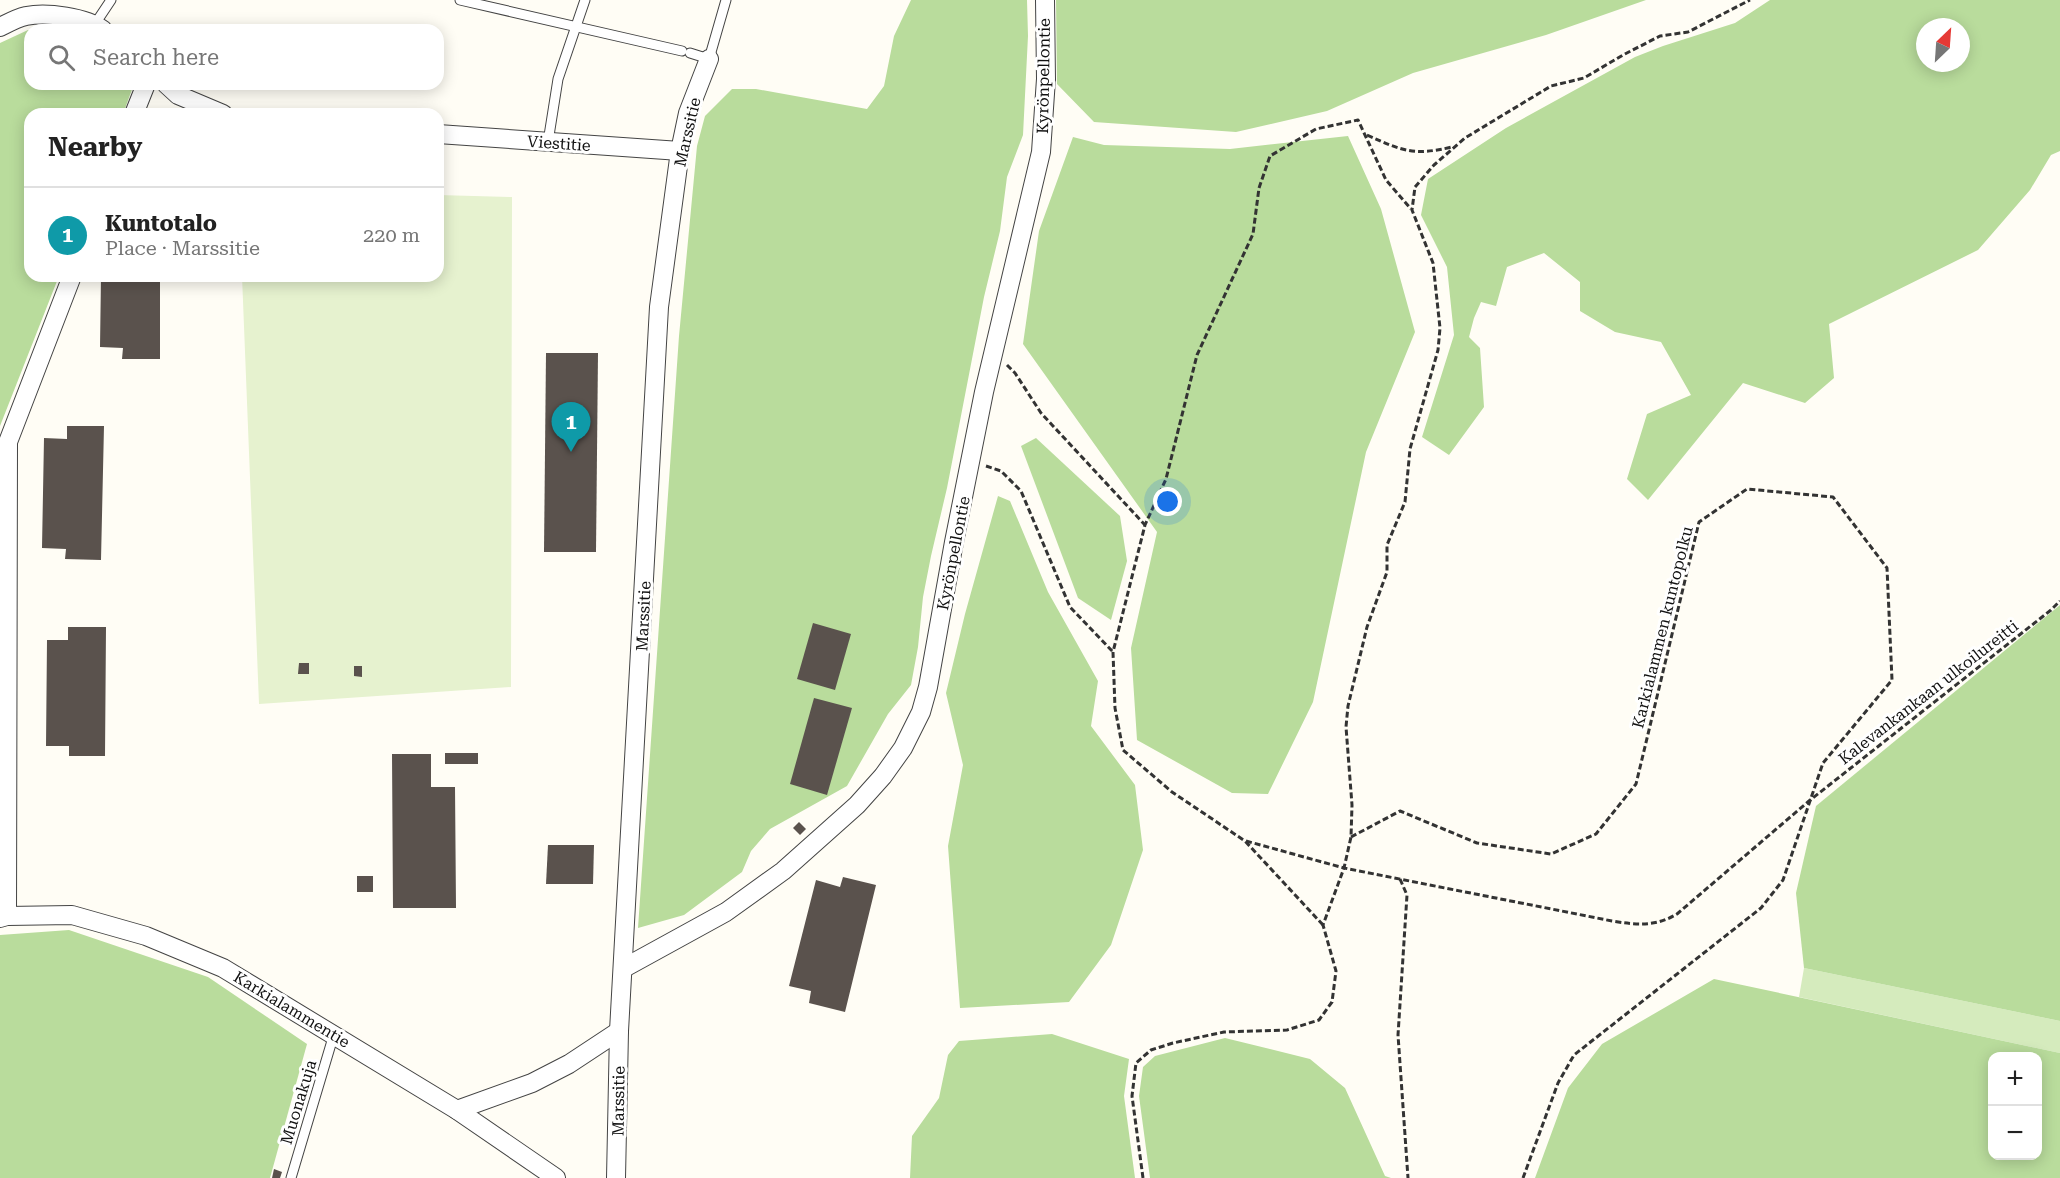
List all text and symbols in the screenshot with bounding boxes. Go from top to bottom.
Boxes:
street label: Kyrönpellontie [1033,18,1054,134]
north arrow [1916,18,1970,72]
search box [24,24,444,90]
icon: search [45,41,78,74]
text: Search here [93,45,219,70]
street label: Marssitie [670,95,705,169]
text: Nearby [48,132,142,162]
street label: Viestitie [527,132,592,155]
text: Kuntotalo [105,211,217,236]
text: 1 [62,223,73,247]
text: 220 m [363,223,420,247]
text: Place · Marssitie [105,236,260,260]
pin: 1 [552,402,590,452]
your location [1153,487,1182,516]
street label: Kyrönpellontie [933,494,974,612]
street label: Karkialammen kuntopolku [1628,524,1697,730]
street label: Marssitie [632,580,655,652]
street label: Kalevankankaan ulkoilureitti [1835,616,2022,768]
street label: Karkialammentie [230,967,354,1052]
map controls [1988,1052,2042,1160]
button: + [1988,1052,2042,1106]
street label: Muonakuja [277,1057,320,1147]
street label: Marssitie [608,1065,629,1136]
button: − [1988,1106,2042,1160]

